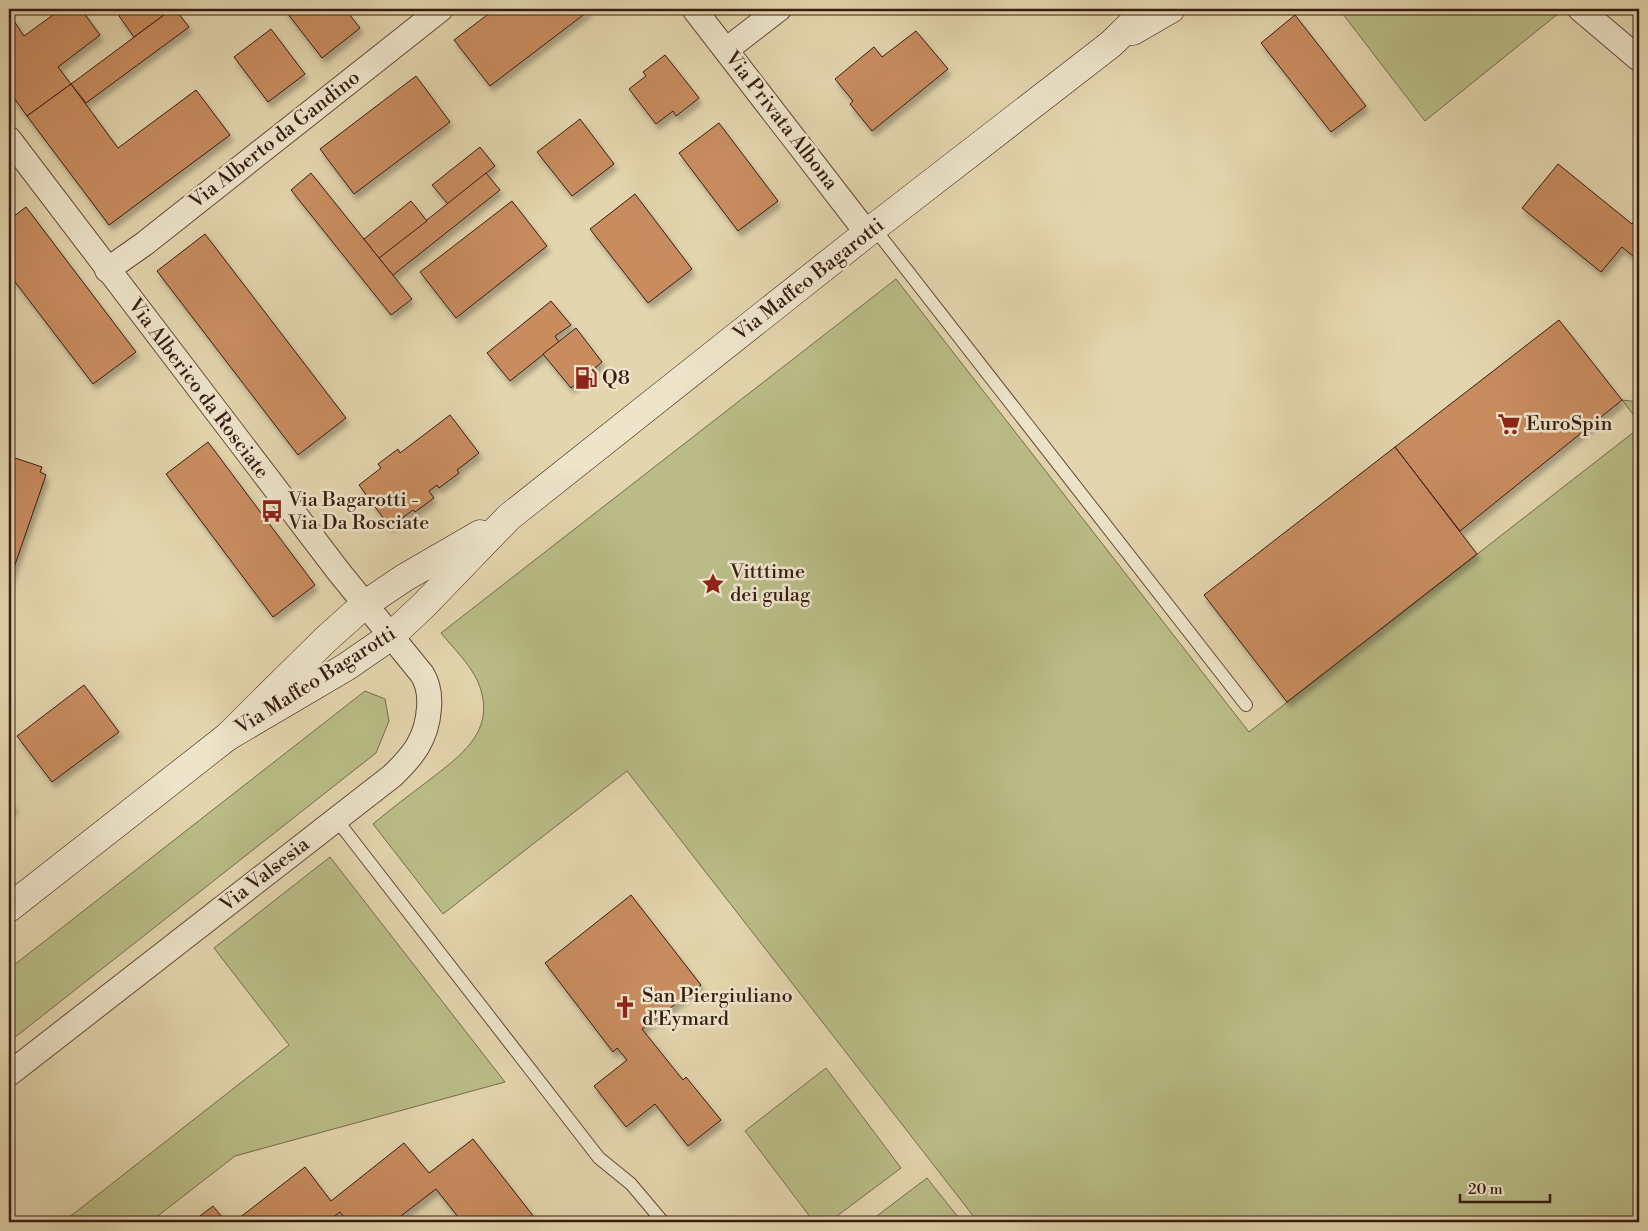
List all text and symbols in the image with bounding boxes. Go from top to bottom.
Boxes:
street label: Via Privata Albona [718,46,844,196]
street label: Via Alberto da Gandino [184,65,365,215]
street label: Via Maffeo Bagarotti [728,213,890,347]
street label: Via Alberico da Rosciate [121,293,274,484]
fuel station icon: Q8 [573,365,599,391]
place label: Q8 [602,366,630,391]
supermarket icon: EuroSpin [1496,411,1522,437]
place label: EuroSpin [1526,412,1613,437]
place label: Via Bagarotti - Via Da Rosciate [287,488,429,536]
bus stop icon: Via Bagarotti - Via Da Rosciate [259,498,285,524]
place label: Vitttime dei gulag [729,560,811,608]
place icon: Vitttime dei gulag [700,571,726,597]
street label: Via Maffeo Bagarotti [230,621,401,741]
street label: Via Valsesia [214,832,316,918]
place label: San Piergiuliano d'Eymard [642,984,793,1032]
church icon: San Piergiuliano d'Eymard [612,994,638,1020]
scale bar [1460,1171,1550,1203]
text: 20 m [1468,1180,1503,1199]

